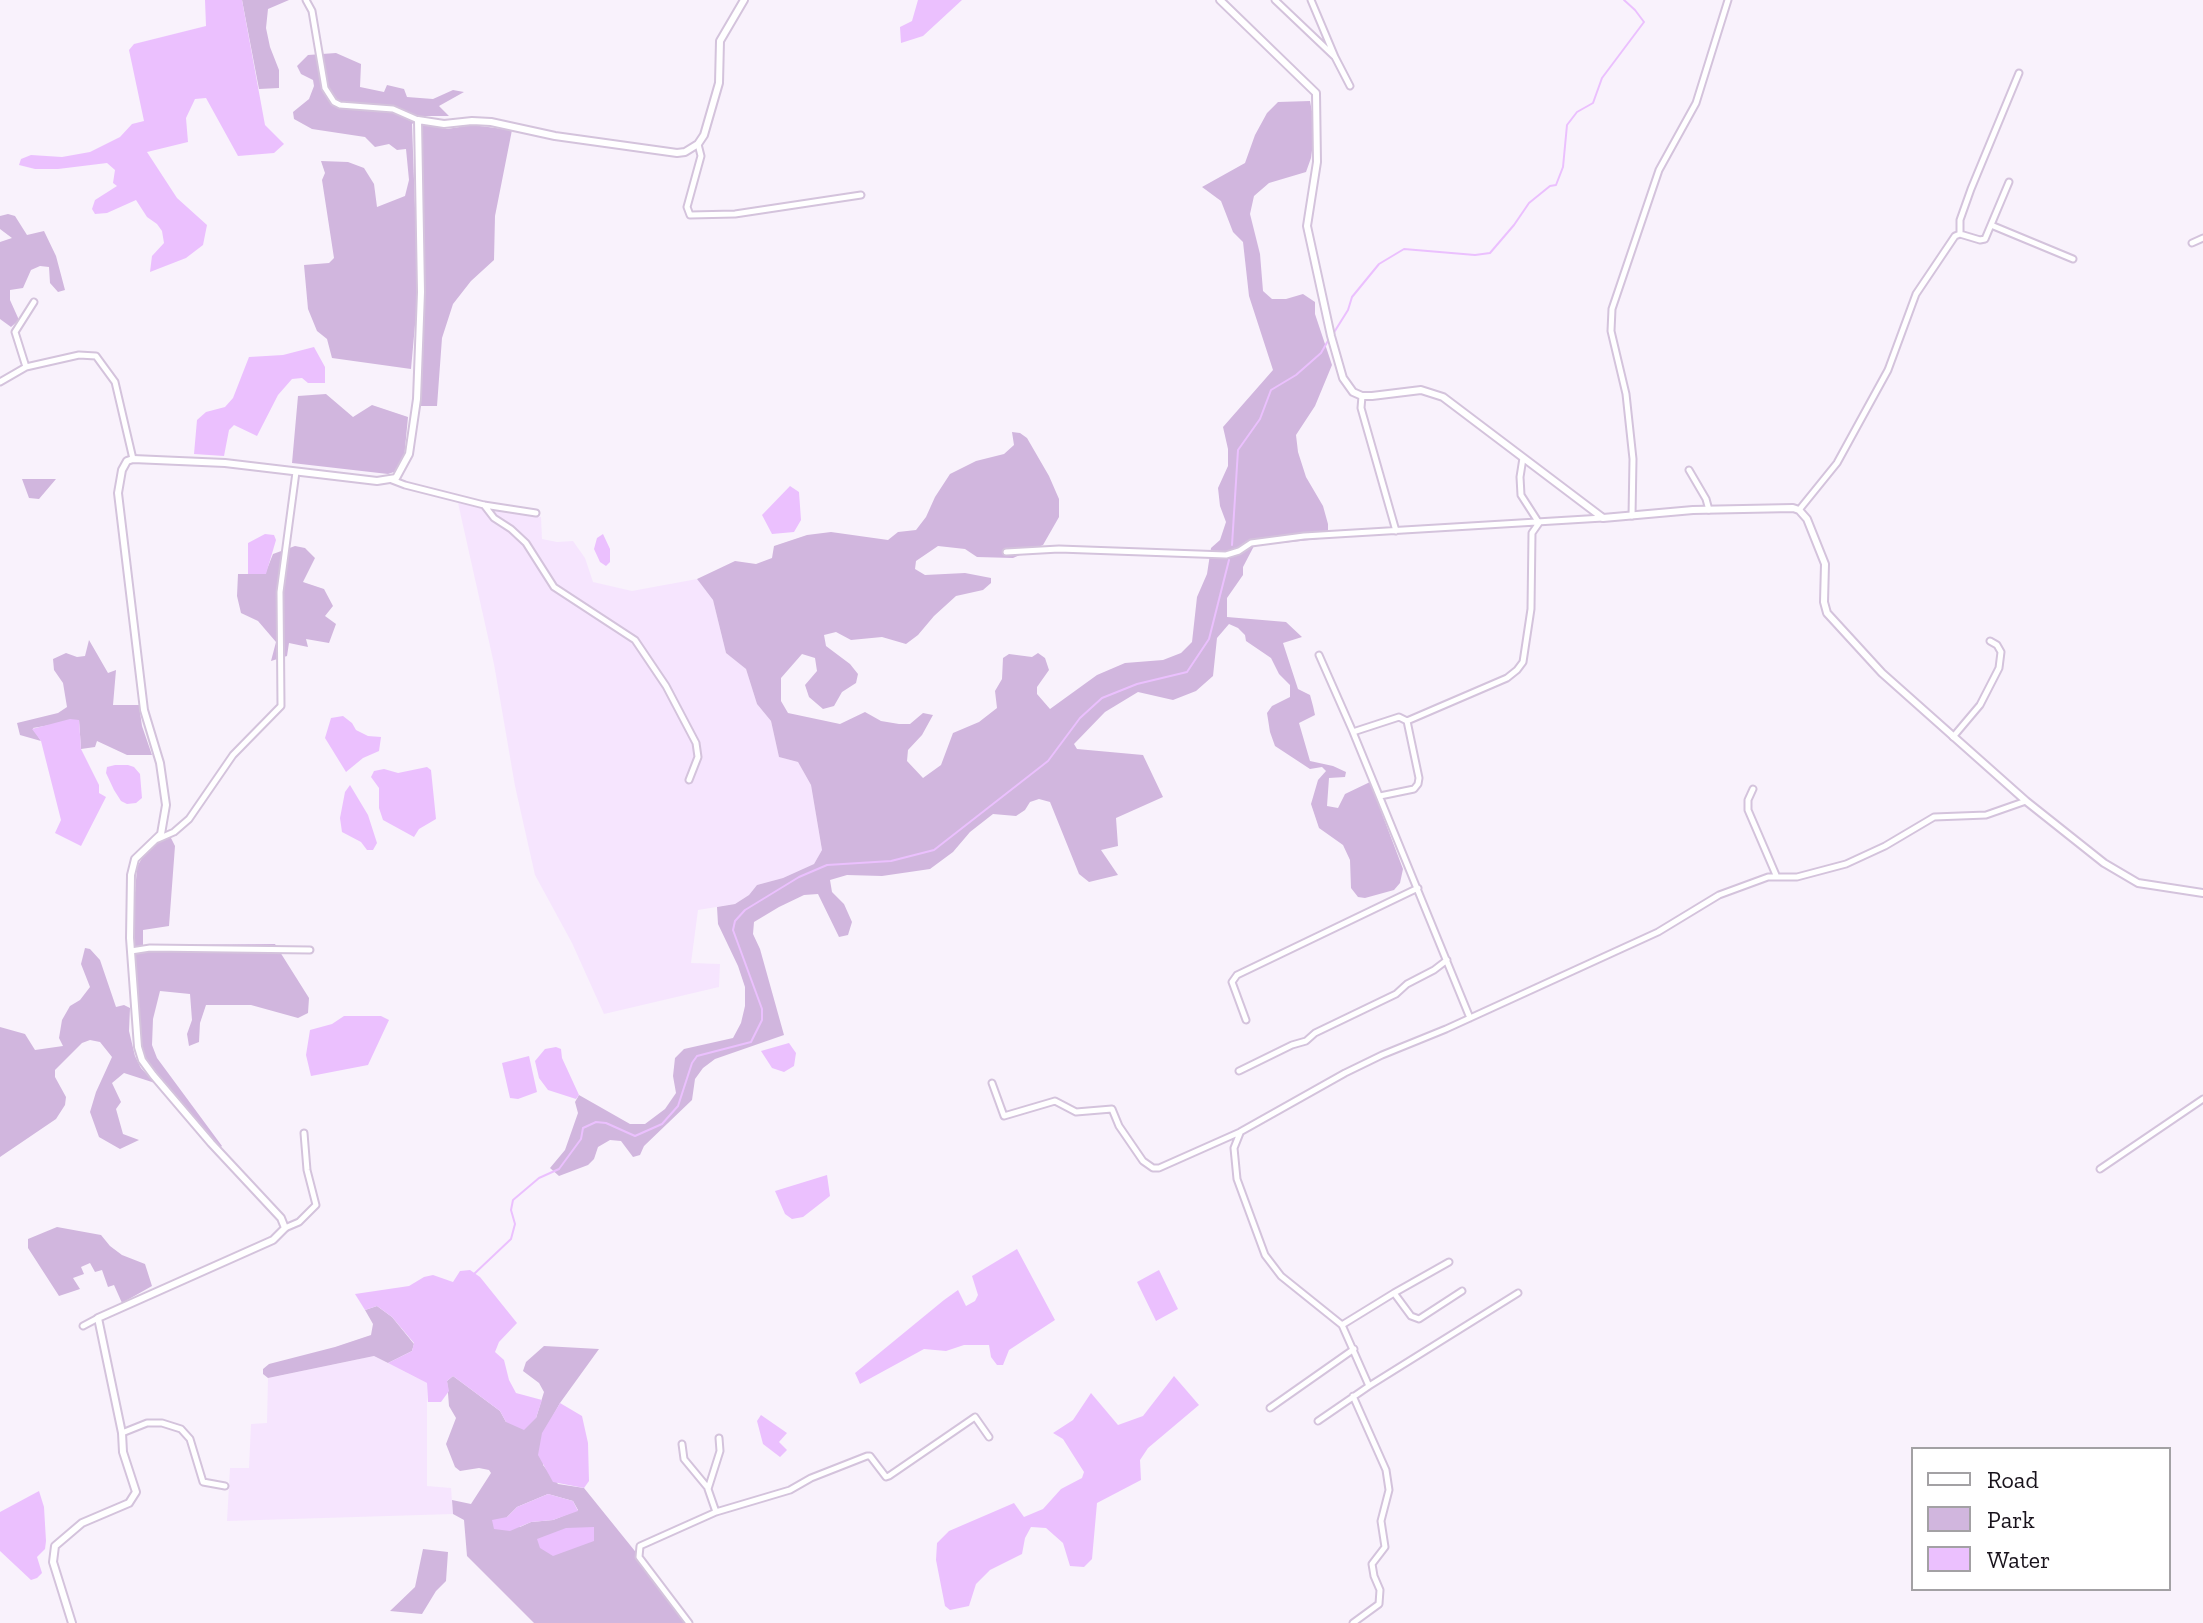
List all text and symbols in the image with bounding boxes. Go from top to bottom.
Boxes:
legend [1911,1447,2171,1591]
text: Road [1987,1465,2039,1494]
text: Park [1987,1505,2035,1534]
text: Water [1987,1545,2050,1574]

